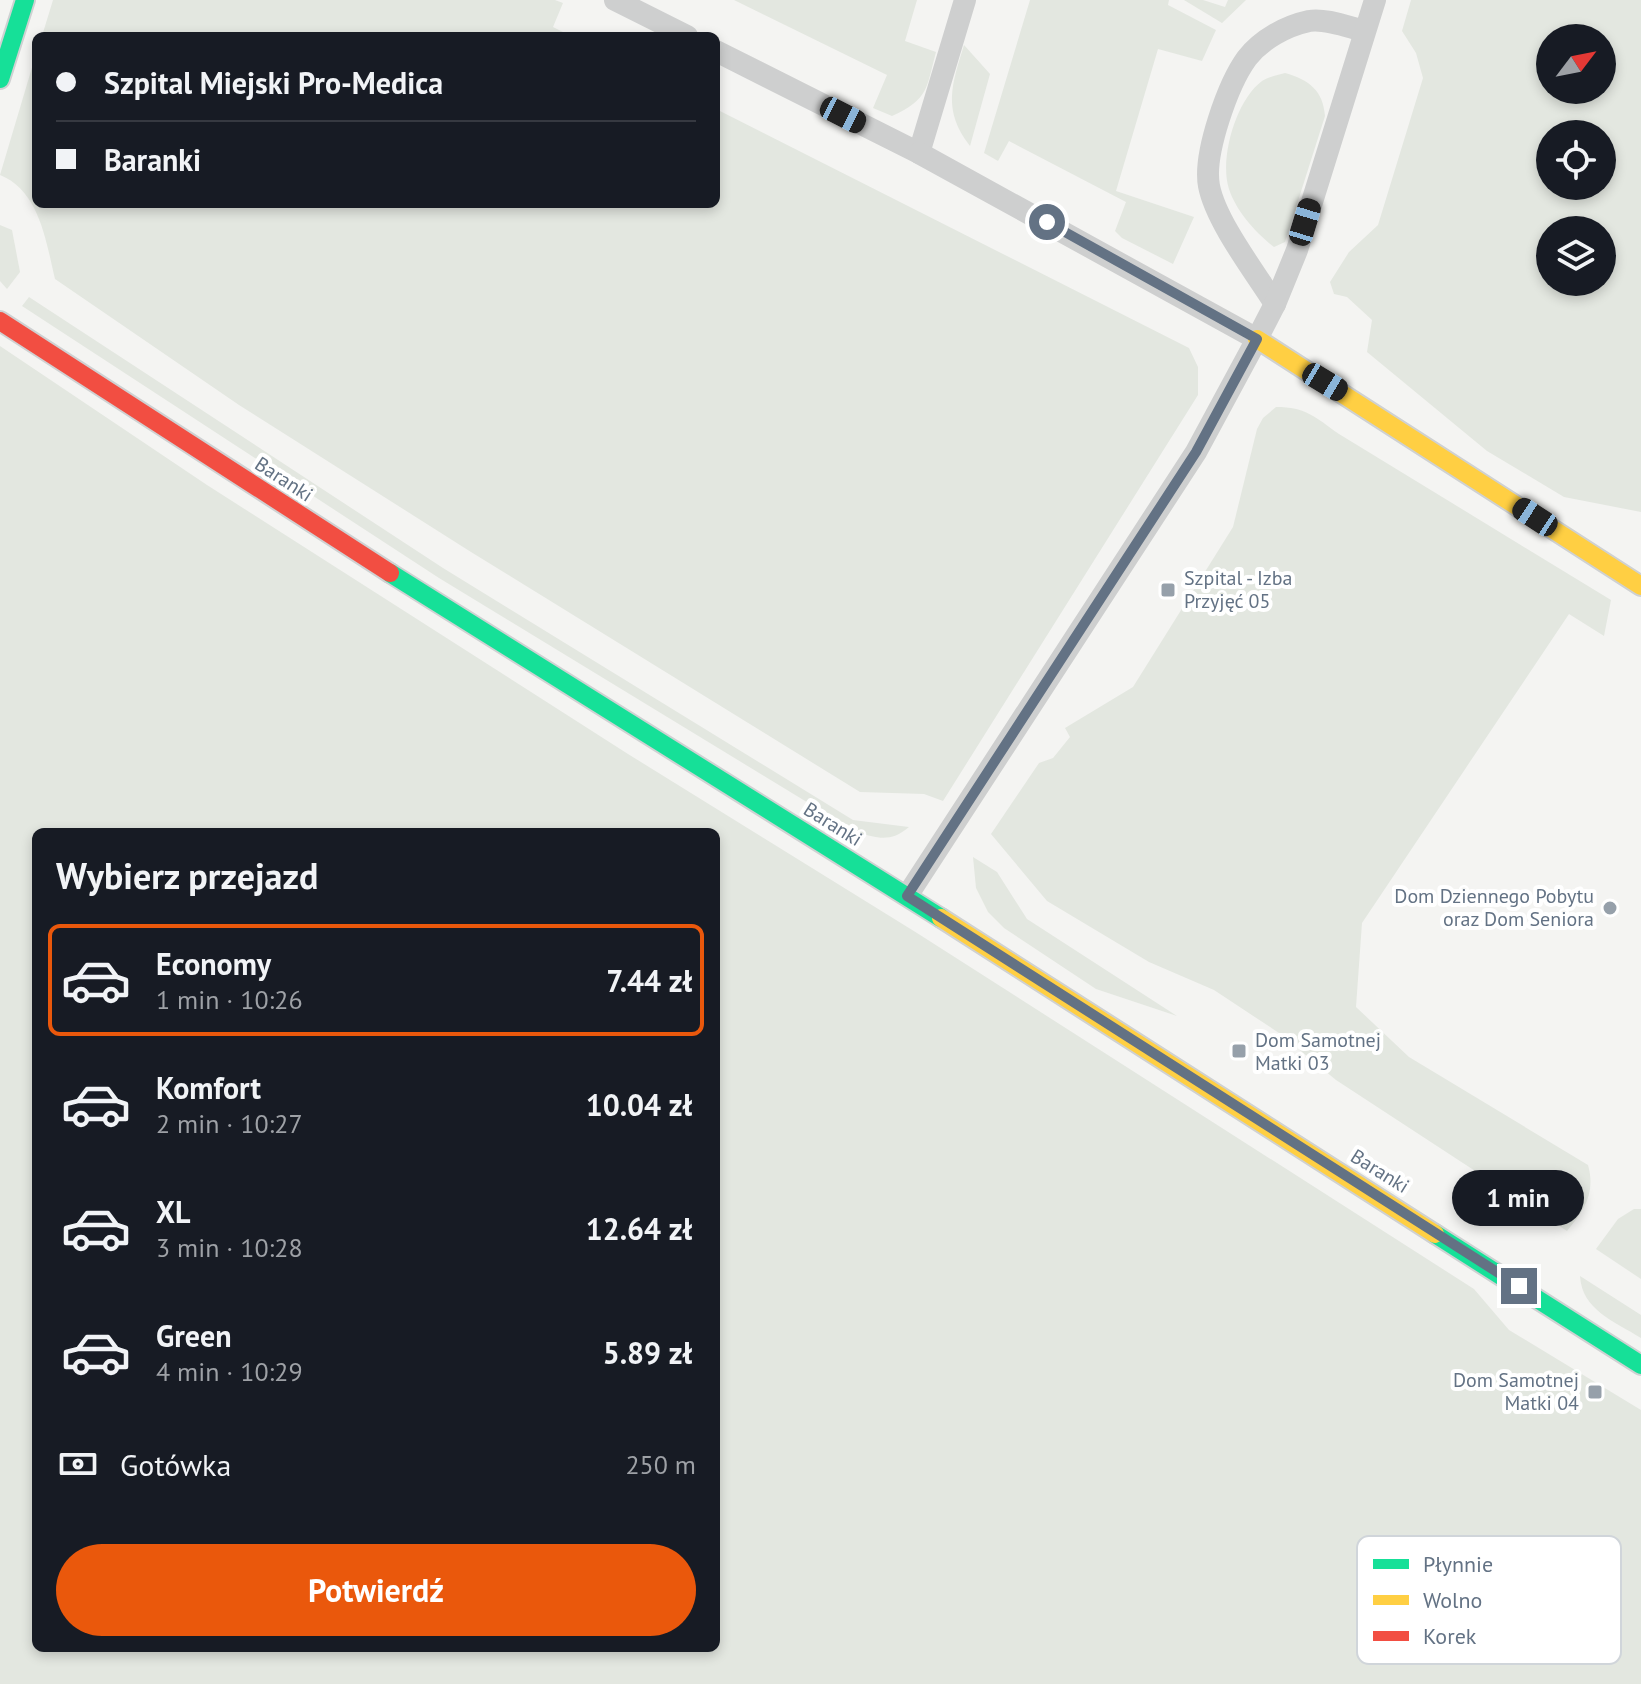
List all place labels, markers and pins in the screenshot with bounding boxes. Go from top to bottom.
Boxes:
place label: Szpital - Izba Przyjęć 05 [1184,565,1292,614]
marker: Szpital - Izba Przyjęć 05 [1159,581,1177,599]
place label: Dom Dziennego Pobytu oraz Dom Seniora [1394,883,1594,932]
marker: Dom Dziennego Pobytu oraz Dom Seniora [1601,899,1619,917]
place label: Dom Samotnej Matki 03 [1255,1027,1381,1076]
marker: Dom Samotnej Matki 03 [1230,1042,1248,1060]
place label: Dom Samotnej Matki 04 [1453,1367,1579,1416]
marker: Dom Samotnej Matki 04 [1586,1383,1604,1401]

